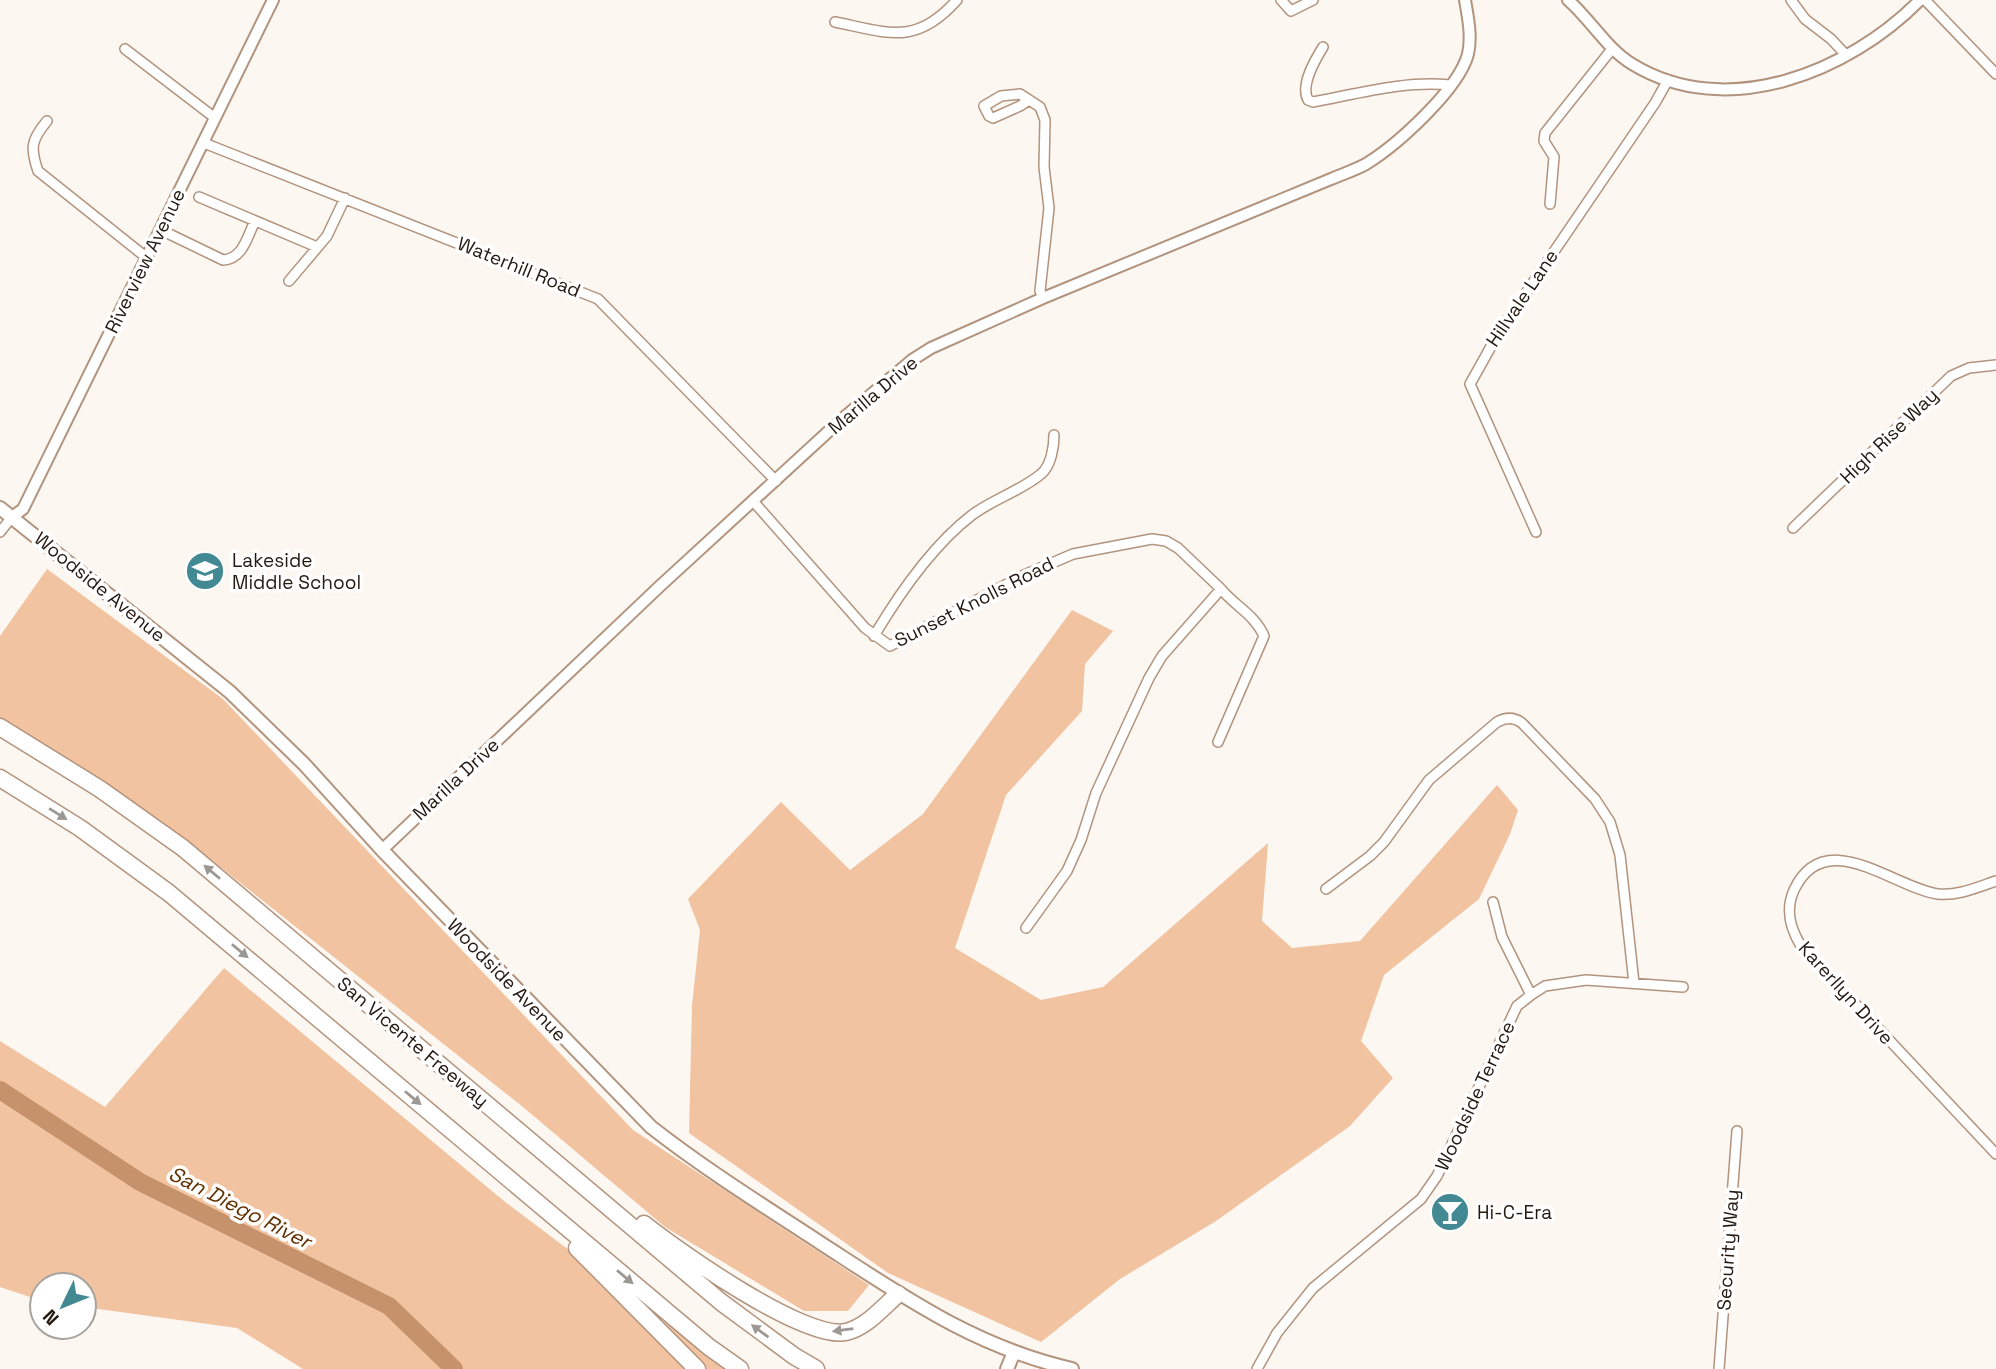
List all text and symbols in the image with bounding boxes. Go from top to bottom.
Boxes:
street label: Riverview Avenue [99,185,191,337]
street label: Waterhill Road [454,231,584,303]
street label: Hillvale Lane [1480,244,1564,352]
street label: Marilla Drive [823,350,923,440]
street label: High Rise Way [1835,383,1943,489]
street label: Woodside Avenue [29,526,171,648]
place label: Lakeside Middle School [232,548,361,595]
school or university icon: Lakeside Middle School [184,550,226,592]
street label: Sunset Knolls Road [890,551,1058,653]
street label: Marilla Drive [407,732,505,826]
one-way arrow [48,808,67,821]
one-way arrow [203,865,220,880]
street label: Woodside Avenue [442,913,572,1047]
street label: Karerllyn Drive [1793,936,1899,1050]
one-way arrow [230,943,248,958]
street label: San Vicente Freeway [332,971,494,1113]
street label: Woodside Terrace [1429,1017,1521,1175]
one-way arrow [405,1090,422,1105]
water label: San Diego River [164,1160,318,1255]
street label: Security Way [1711,1188,1745,1312]
bar icon: Hi-C-Era [1429,1191,1471,1233]
place label: Hi-C-Era [1477,1200,1552,1225]
one-way arrow [616,1269,633,1284]
north arrow [28,1271,98,1341]
text: N [37,1304,64,1330]
one-way arrow [751,1324,769,1338]
one-way arrow [832,1324,854,1335]

